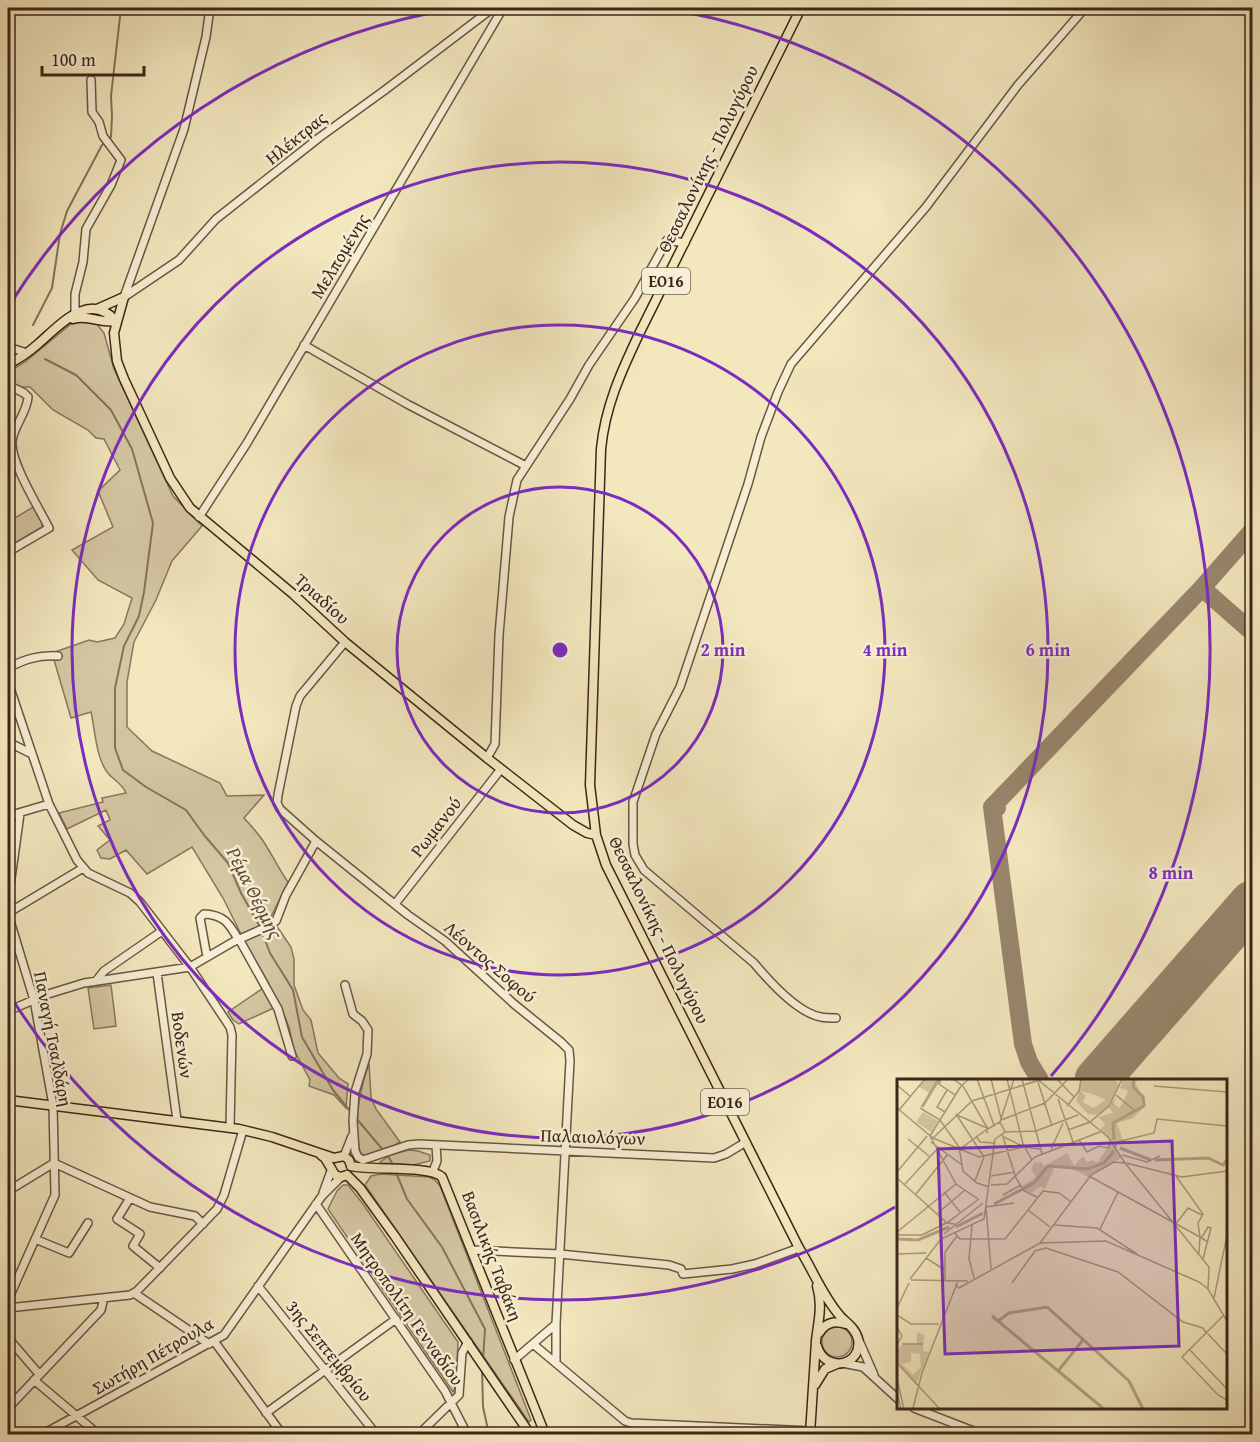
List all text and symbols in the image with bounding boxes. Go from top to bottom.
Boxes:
scale bar [42,39,144,77]
text: 100 m [51,46,96,73]
street label: Θεσσαλονίκης - Πολυγύρου [650,60,765,257]
street label: Ηλέκτρας [259,104,333,171]
street label: Μελπομένης [303,208,376,304]
road number: ΕΟ16 [642,268,690,294]
street label: Τριαδίου [289,567,356,631]
text: 2 min [701,636,746,663]
text: 4 min [863,636,908,663]
text: 6 min [1026,636,1071,663]
centre of rings [550,640,570,660]
street label: Ρωμανού [403,791,468,863]
street label: Θεσσαλονίκης - Πολυγύρου [602,831,717,1028]
water label: Ρέμα Θέρμης [219,841,291,945]
text: 8 min [1149,859,1194,886]
street label: Λέοντος Σοφού [438,914,542,1009]
street label: Παναγή Τσαλδάρη [27,969,80,1109]
street label: Βοδενών [164,1010,201,1080]
inset map [897,1079,1227,1409]
road number: ΕΟ16 [701,1089,749,1115]
street label: Παλαιολόγων [540,1121,646,1152]
street label: Βασιλικής Ταβάκη [455,1187,530,1325]
street label: Μητροπολίτη Γενναδίου [344,1226,471,1391]
street label: 3ης Σεπτεμβρίου [280,1294,379,1408]
street label: Σωτήρη Πέτρουλα [87,1310,219,1401]

